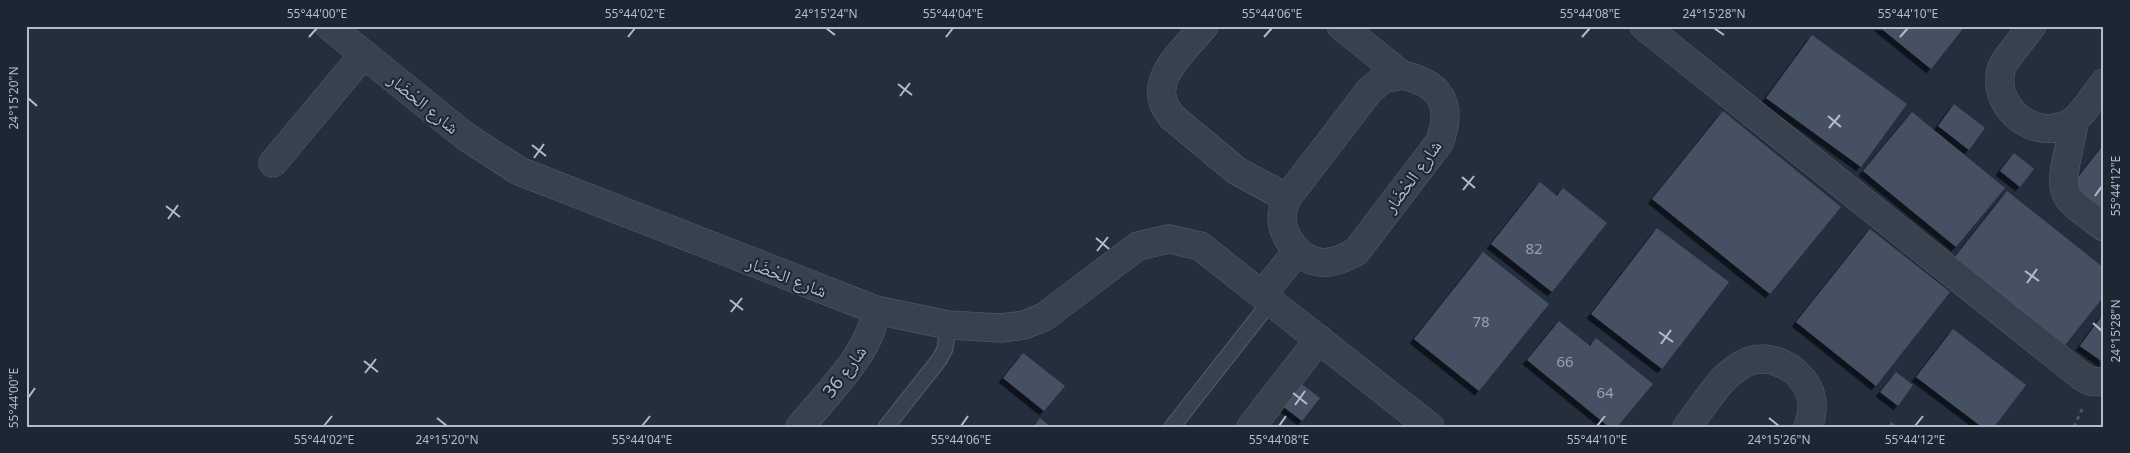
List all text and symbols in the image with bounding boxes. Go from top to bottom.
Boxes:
text: 55°44'00"E [287,5,347,22]
text: 55°44'02"E [605,5,665,22]
text: 24°15'24"N [794,5,858,22]
text: 55°44'04"E [923,5,983,22]
text: 55°44'06"E [1242,5,1302,22]
text: 55°44'08"E [1560,5,1620,22]
text: 24°15'28"N [1682,5,1746,22]
text: 55°44'10"E [1878,5,1938,22]
text: 24°15'20"N [5,66,22,130]
street label: شارع الحْضَار [383,66,464,139]
street label: شارع الحْضَار [1377,135,1447,218]
text: 55°44'12"E [2107,156,2124,216]
house number: 82 [1525,238,1543,258]
street label: شارع الحْضَار [742,249,831,302]
text: 24°15'28"N [2107,299,2124,363]
house number: 78 [1472,311,1490,331]
street label: شارع 36 [817,340,871,402]
house number: 66 [1556,351,1574,371]
text: 55°44'00"E [5,368,22,428]
house number: 64 [1596,382,1614,402]
text: 55°44'02"E [294,431,354,448]
text: 24°15'20"N [415,431,479,448]
text: 55°44'04"E [612,431,672,448]
text: 55°44'06"E [931,431,991,448]
text: 55°44'08"E [1249,431,1309,448]
text: 55°44'10"E [1567,431,1627,448]
text: 24°15'26"N [1747,431,1811,448]
text: 55°44'12"E [1885,431,1945,448]

